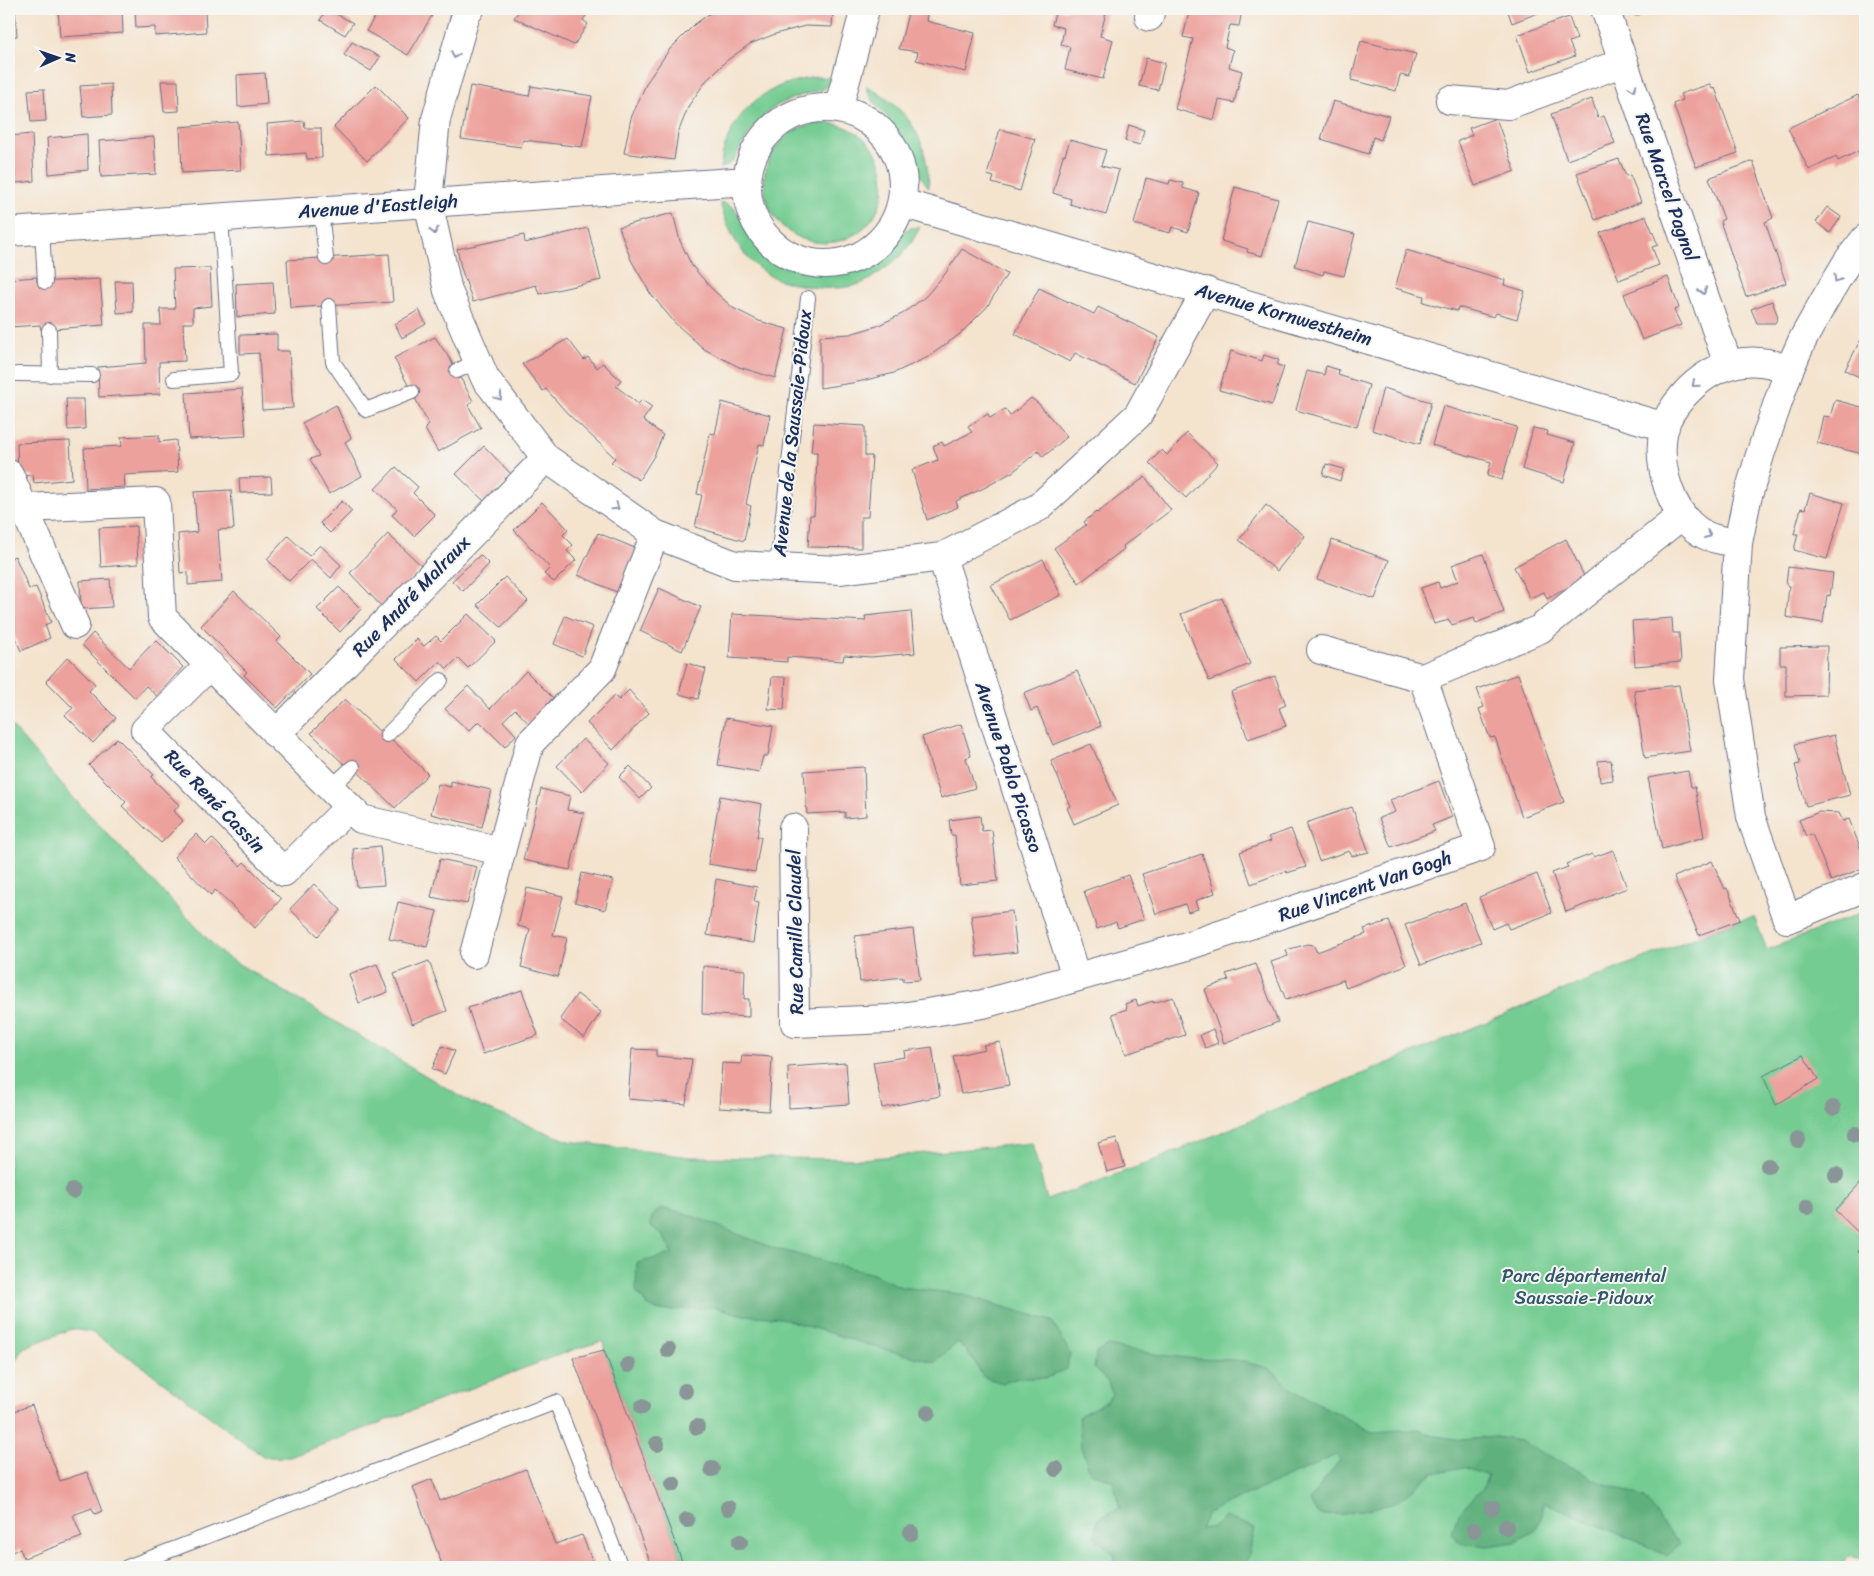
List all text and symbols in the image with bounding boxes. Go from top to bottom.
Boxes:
north arrow [32,32,82,82]
one-way arrow [450,50,460,58]
text: N [58,51,83,63]
one-way arrow [1627,83,1637,92]
street label: Rue Marcel Pagnol [1626,108,1708,266]
street label: Avenue d'Eastleigh [296,184,459,228]
one-way arrow [428,227,439,236]
street label: Avenue Kornwestheim [1191,273,1376,355]
one-way arrow [1834,273,1844,282]
one-way arrow [1697,286,1707,295]
street label: Avenue de la Saussaie-Pidoux [763,308,821,559]
one-way arrow [1692,378,1701,387]
one-way arrow [494,391,502,400]
one-way arrow [610,501,620,510]
street label: Rue André Malraux [344,527,478,665]
one-way arrow [1703,529,1712,539]
street label: Avenue Pablo Picasso [965,676,1052,857]
street label: Rue René Cassin [156,741,274,861]
street label: Rue Vincent Van Gogh [1274,841,1456,931]
street label: Rue Camille Claudel [777,848,813,1015]
park label: Parc départemental Saussaie-Pidoux [1502,1259,1667,1314]

